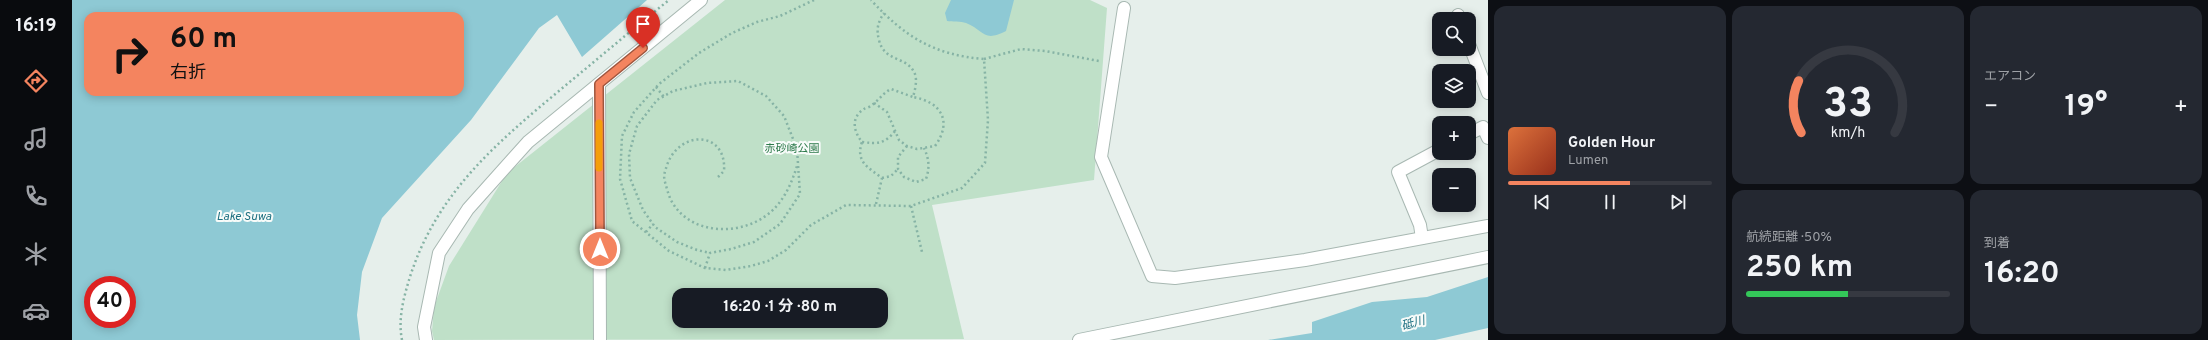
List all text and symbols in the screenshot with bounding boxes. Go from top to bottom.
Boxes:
pin [626,7.0,660,48]
map controls [1432,12,1476,212]
button: search [1432,12,1476,56]
icon: arrive [632,13,654,35]
text: 16:19 [16,15,56,38]
text: 60 m [170,22,237,58]
icon: right [104,28,156,80]
text: 右折 [170,62,206,85]
button: layers [1432,64,1476,108]
icon: directions [22,67,50,95]
text: エアコン [1984,69,2036,85]
text: 33 [1823,79,1873,132]
text: 19° [2065,89,2107,126]
text: − [1984,94,1998,121]
text: + [2174,94,2188,121]
button: + [1432,116,1476,160]
text: km/h [1831,123,1865,141]
icon: music [22,125,50,153]
text: Golden Hour [1568,134,1655,153]
park label: 赤砂崎公園 [765,142,820,156]
text: Lumen [1568,153,1608,169]
button: − [1432,168,1476,212]
icon: phone [22,182,50,210]
icon: previous [1531,191,1553,213]
icon: pause [1599,191,1621,213]
icon: next [1667,191,1689,213]
water label: Lake Suwa [217,209,272,225]
position arrow [579,228,621,270]
text: 航続距離 · 50% [1746,230,1832,246]
text: 到着 [1984,236,2010,252]
icon: climate [22,240,50,268]
text: 250 km [1746,250,1853,287]
text: 16:20 [1984,256,2060,293]
speed limit sign: 40 [84,276,136,328]
icon: car [22,297,50,325]
text: 16:20 · 1 分 · 80 m [723,298,837,317]
water label: 砥川 [1400,313,1429,335]

